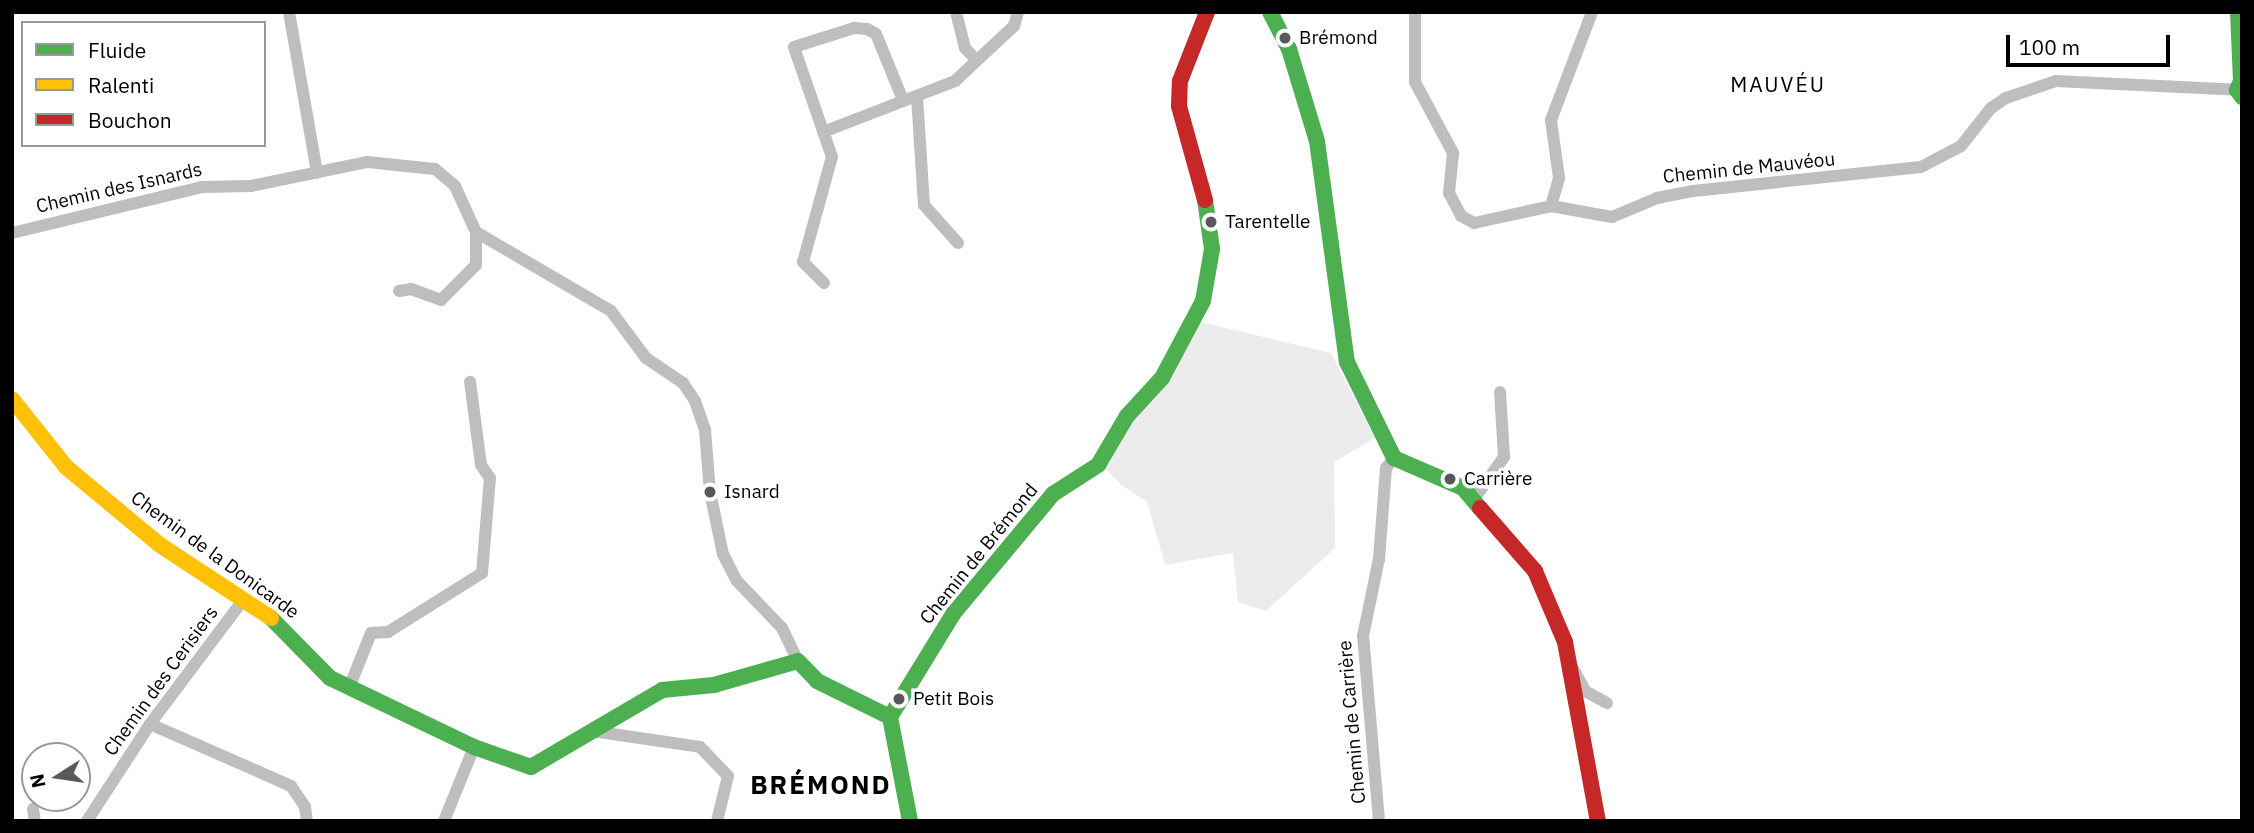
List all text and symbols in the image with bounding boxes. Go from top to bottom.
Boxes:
legend [21,21,266,147]
scale bar [2009,21,2174,65]
place label: Brémond [1299,27,1378,49]
marker: Brémond [1277,30,1293,46]
text: 100 m [2019,33,2080,61]
text: Fluide [88,36,146,64]
text: Ralenti [88,71,154,99]
district label: MAUVÉU [1731,71,1825,97]
text: Bouchon [88,106,172,134]
street label: Chemin de Mauvéou [1662,148,1836,188]
street label: Chemin des Isnards [34,158,204,218]
place label: Tarentelle [1225,211,1310,233]
marker: Tarentelle [1203,214,1219,230]
place label: Carrière [1464,468,1532,490]
marker: Carrière [1442,471,1458,487]
street label: Chemin de Brémond [915,479,1043,629]
place label: Isnard [724,481,780,503]
marker: Isnard [702,484,718,500]
street label: Chemin de la Donicarde [126,486,304,624]
street label: Chemin des Cerisiers [99,602,223,760]
street label: Chemin de Carrière [1333,639,1371,805]
place label: Petit Bois [913,688,994,710]
marker: Petit Bois [891,691,907,707]
north arrow [21,742,91,812]
district label: BRÉMOND [751,769,891,801]
text: N [24,772,51,790]

